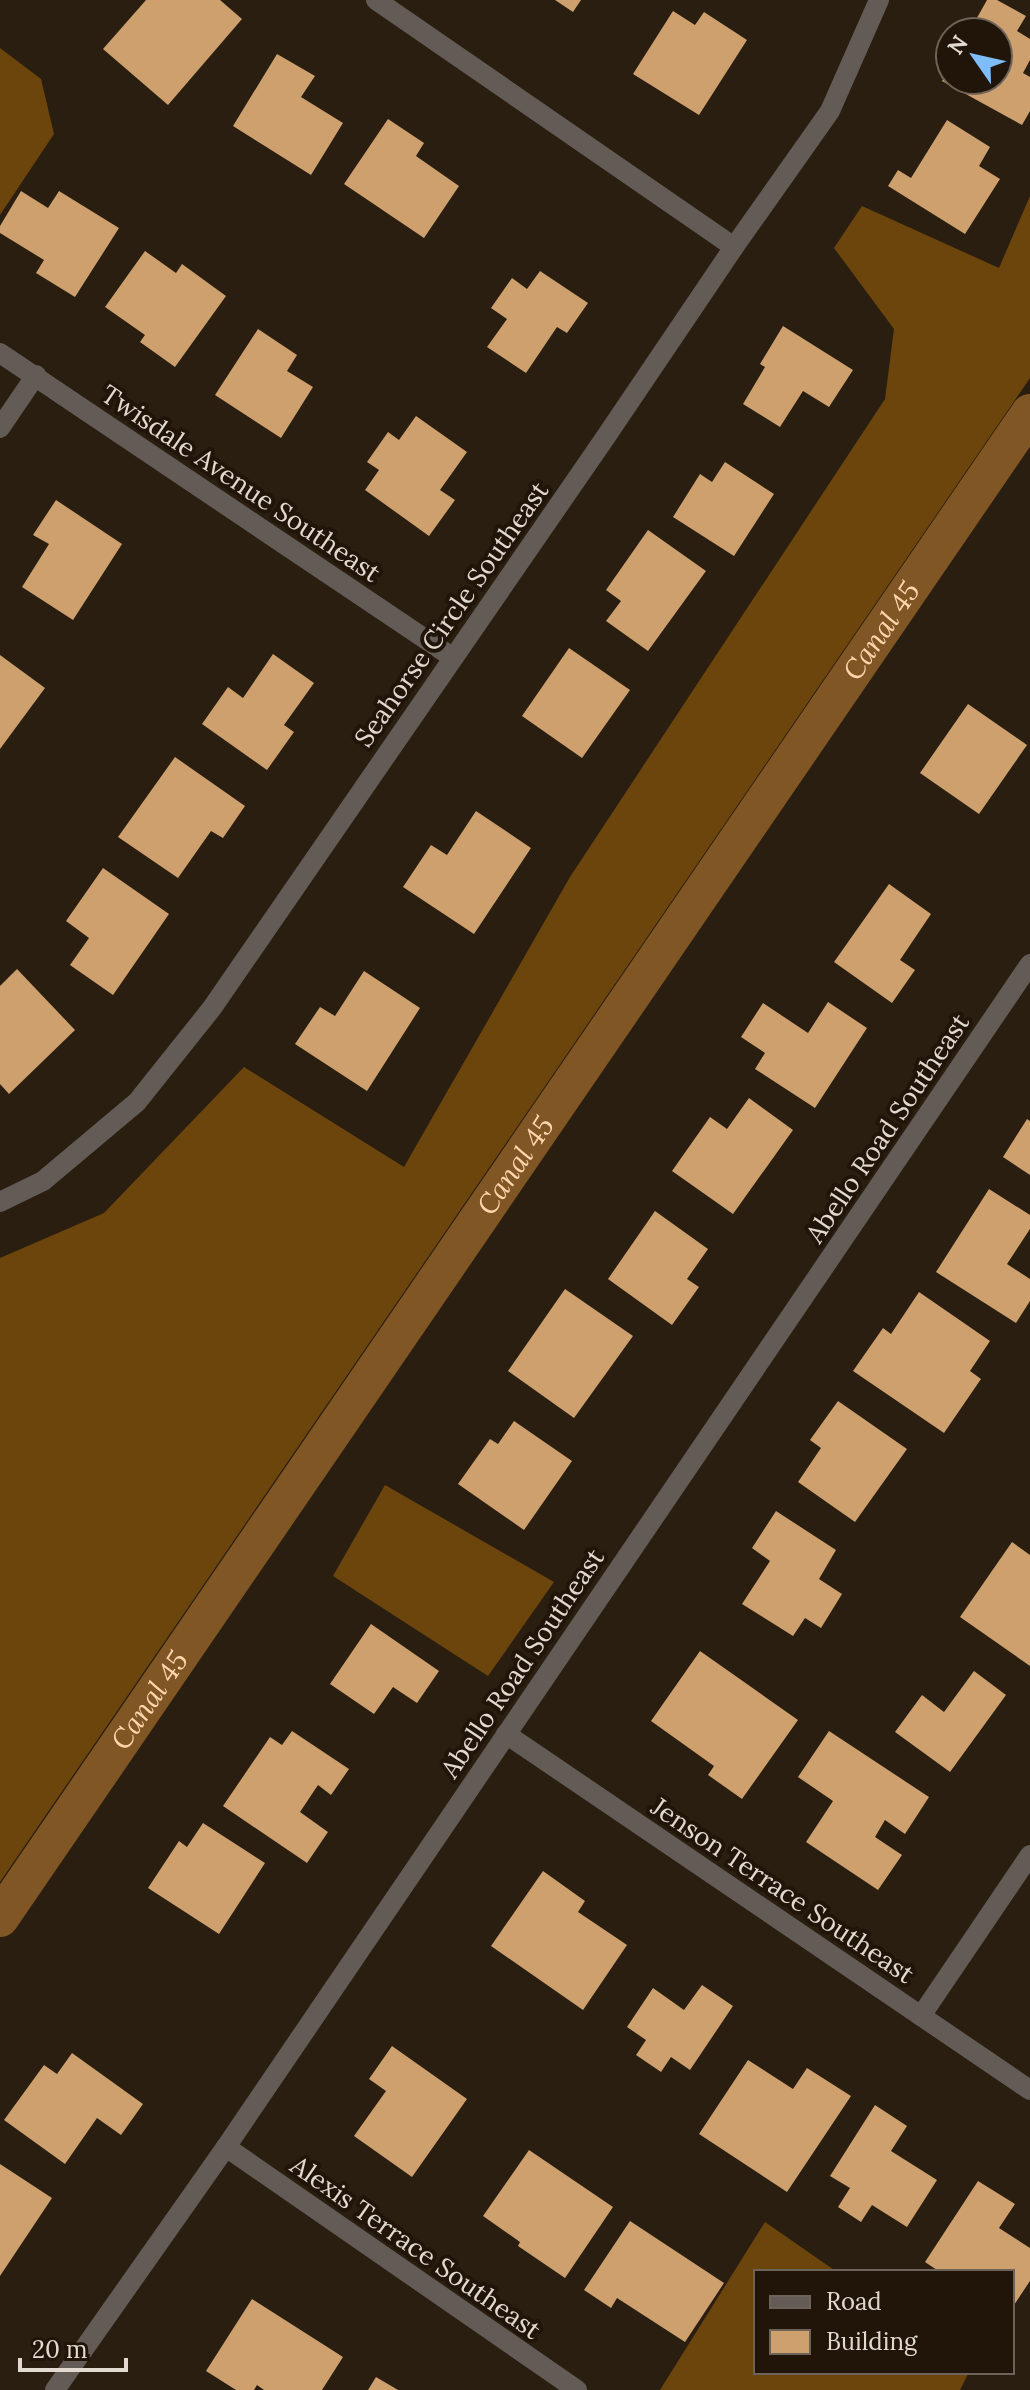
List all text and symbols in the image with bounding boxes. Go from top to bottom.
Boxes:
north arrow [934,16,1014,96]
text: N [941,30,974,60]
street label: Twisdale Avenue Southeast [95,377,387,589]
street label: Seahorse Circle Southeast [347,475,555,753]
water label: Canal 45 [835,574,928,687]
street label: Abello Road Southeast [797,1007,976,1250]
water label: Canal 45 [469,1109,562,1222]
street label: Abello Road Southeast [432,1542,611,1785]
water label: Canal 45 [103,1644,196,1756]
street label: Jenson Terrace Southeast [645,1789,921,1990]
street label: Alexis Terrace Southeast [284,2148,547,2346]
legend [754,2270,1014,2374]
text: Road [826,2286,882,2317]
scale bar [20,2322,126,2372]
text: Building [826,2326,918,2357]
text: 20 m [32,2334,88,2365]

